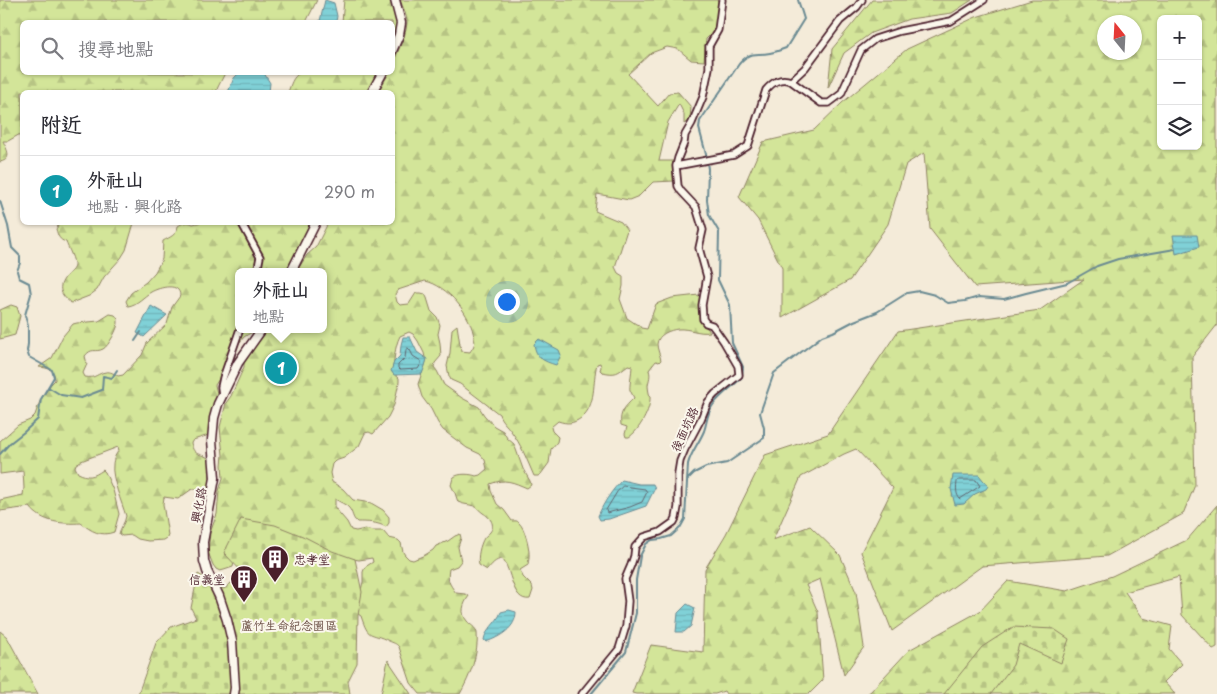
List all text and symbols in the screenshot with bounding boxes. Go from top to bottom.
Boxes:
north arrow [1097,15,1142,60]
map controls [1157,15,1202,150]
button: + [1157,15,1202,60]
search box [20,20,395,75]
icon: search [38,34,66,62]
text: 搜尋地點 [78,34,154,62]
button: − [1157,60,1202,105]
button: layers [1157,105,1202,150]
text: 附近 [40,107,82,139]
text: 外社山 [87,165,144,193]
text: 1 [52,179,60,203]
text: 290 m [324,179,375,203]
text: 地點 · 興化路 [87,193,182,217]
popup [235,268,327,333]
text: 外社山 [252,275,310,303]
your location [494,289,520,315]
text: 地點 [252,303,285,327]
pin: 1 [265,349,297,387]
street label: 後面坑路 [666,403,702,455]
street label: 興化路 [186,486,210,524]
building icon: 忠孝堂 [260,544,290,583]
place label: 忠孝堂 [294,550,330,568]
building icon: 信義堂 [229,564,259,603]
place label: 信義堂 [189,570,225,588]
park label: 蘆竹生命紀念園區 [241,616,337,634]

